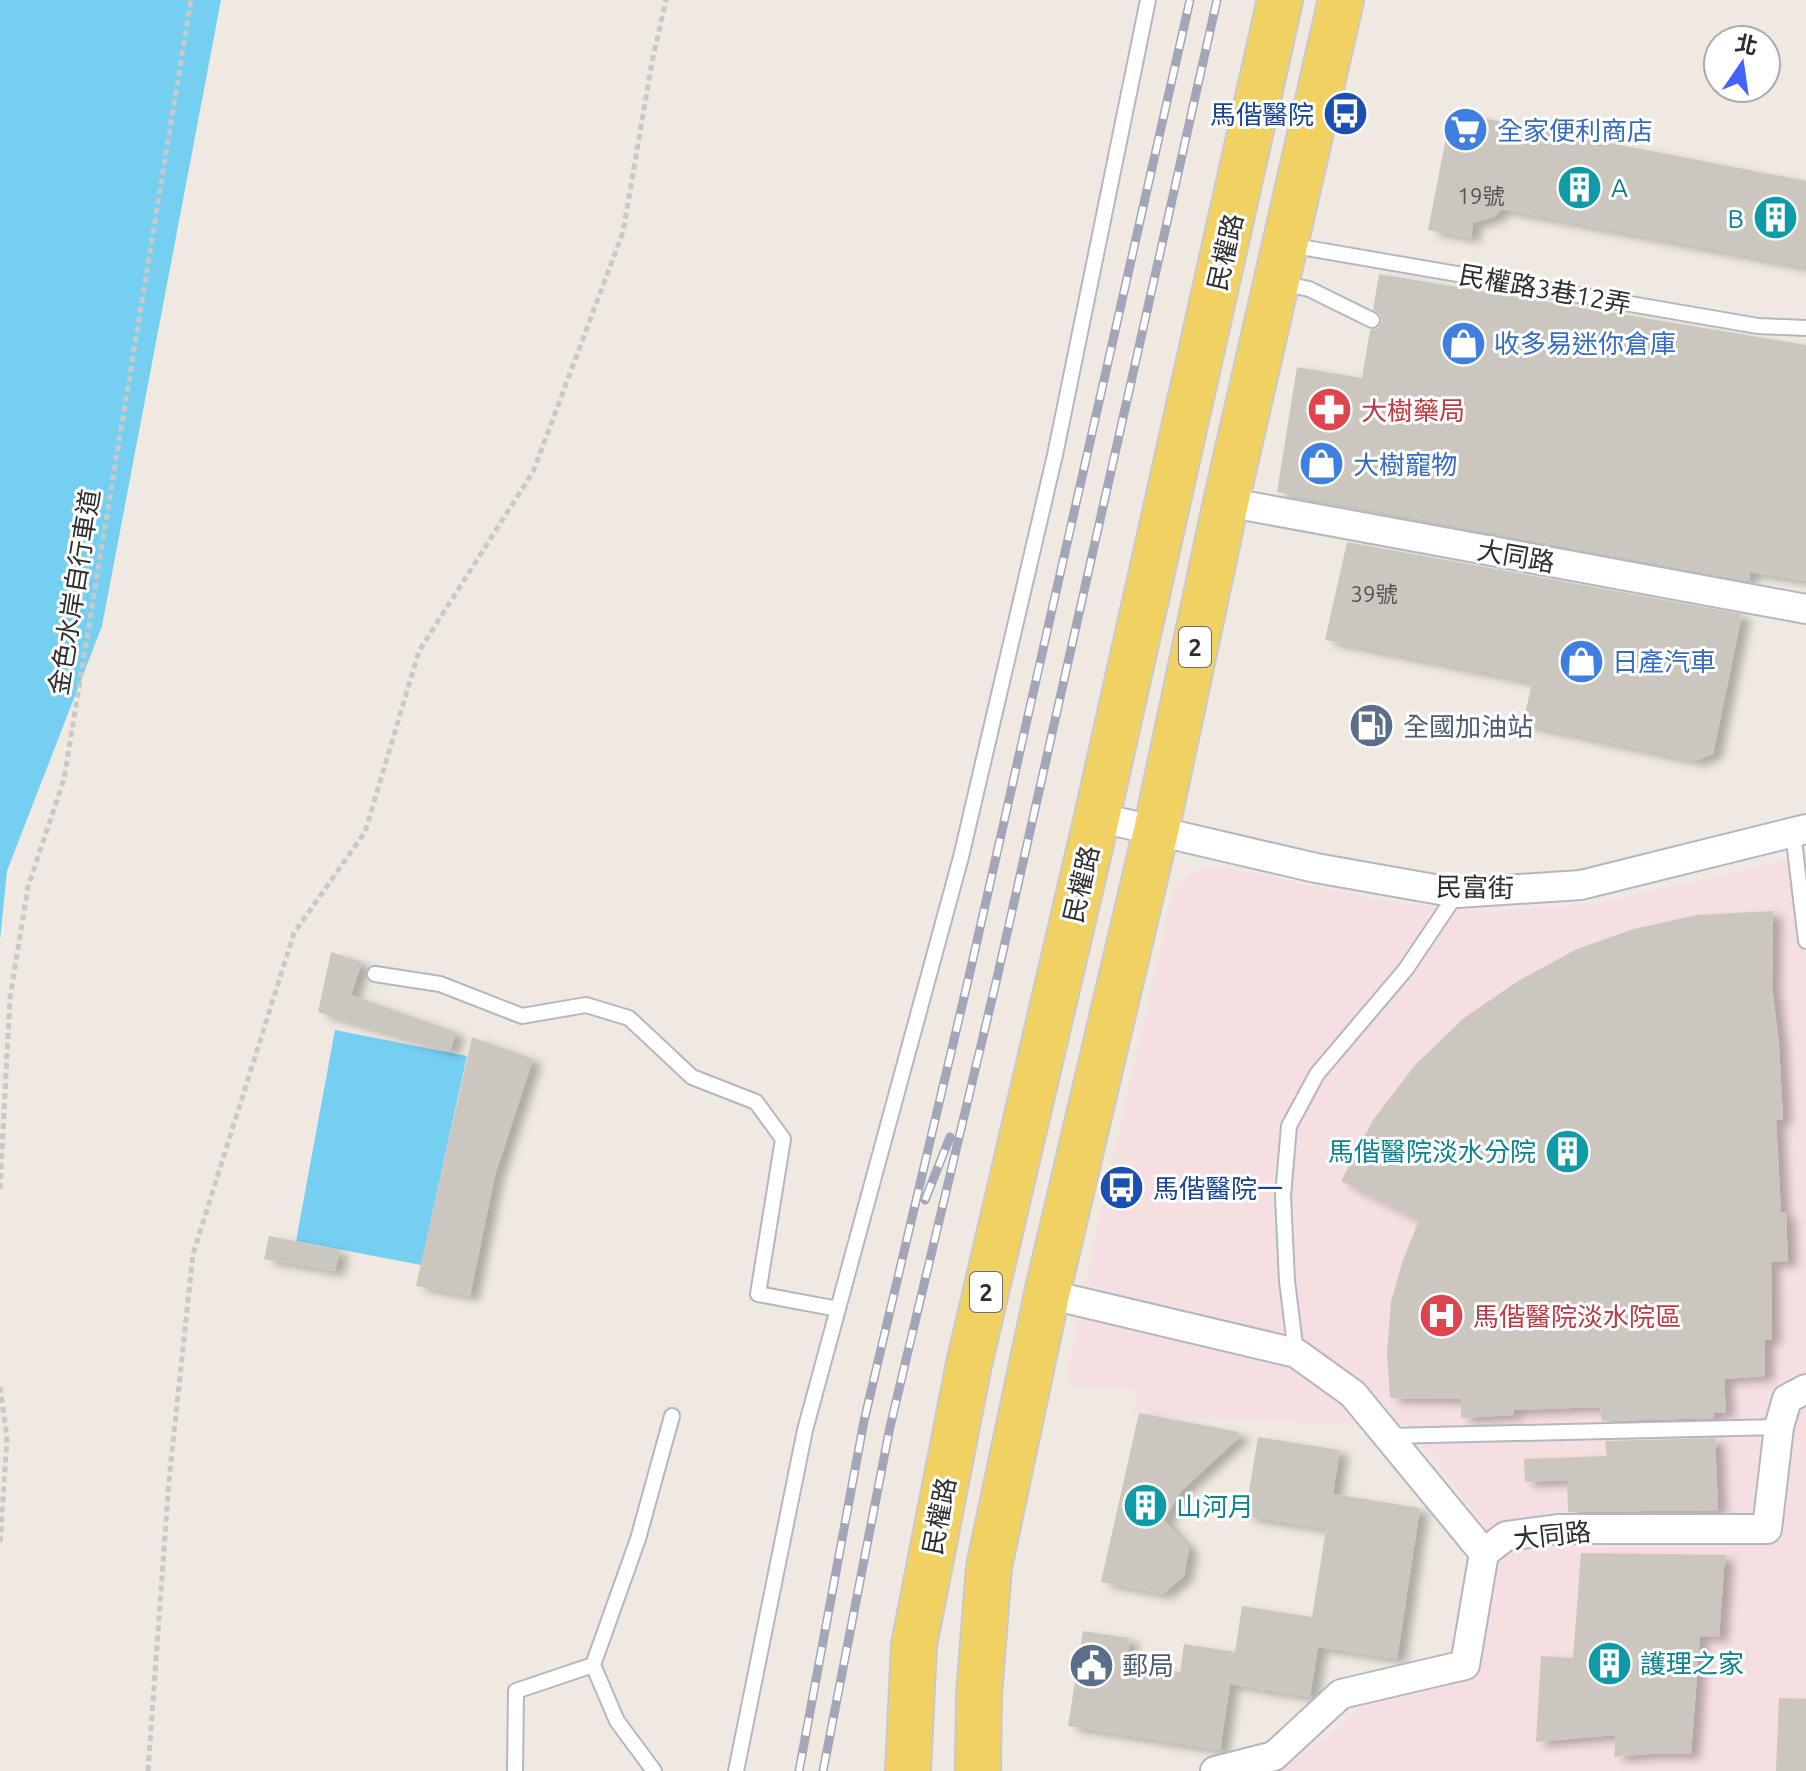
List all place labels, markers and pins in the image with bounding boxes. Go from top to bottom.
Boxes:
bus stop icon: 馬偕醫院 [1321,90,1369,138]
place label: 馬偕醫院 [1210,100,1314,129]
supermarket icon: 全家便利商店 [1442,106,1490,154]
place label: 全家便利商店 [1497,116,1653,145]
building icon: A [1556,163,1604,211]
place label: A [1611,173,1628,202]
building icon: B [1751,194,1799,242]
place label: B [1727,204,1744,233]
shop icon: 收多易迷你倉庫 [1439,319,1487,367]
place label: 收多易迷你倉庫 [1494,329,1676,358]
pharmacy icon: 大樹藥局 [1306,386,1354,434]
place label: 大樹藥局 [1361,396,1465,425]
shop icon: 大樹寵物 [1298,440,1346,488]
place label: 大樹寵物 [1353,450,1457,479]
shop icon: 日產汽車 [1557,637,1605,685]
place label: 日產汽車 [1612,647,1716,676]
fuel station icon: 全國加油站 [1348,702,1396,750]
place label: 全國加油站 [1403,712,1533,741]
building icon: 馬偕醫院淡水分院 [1543,1127,1591,1175]
place label: 馬偕醫院淡水分院 [1328,1137,1536,1166]
bus stop icon: 馬偕醫院一 [1098,1164,1146,1212]
place label: 馬偕醫院一 [1153,1174,1283,1203]
hospital icon: 馬偕醫院淡水院區 [1418,1292,1466,1340]
place label: 馬偕醫院淡水院區 [1473,1302,1681,1331]
building icon: 山河月 [1121,1482,1169,1530]
place label: 山河月 [1176,1492,1254,1521]
building icon: 護理之家 [1585,1639,1633,1687]
public building icon: 郵局 [1067,1641,1115,1689]
place label: 護理之家 [1640,1649,1744,1678]
place label: 郵局 [1122,1651,1174,1680]

